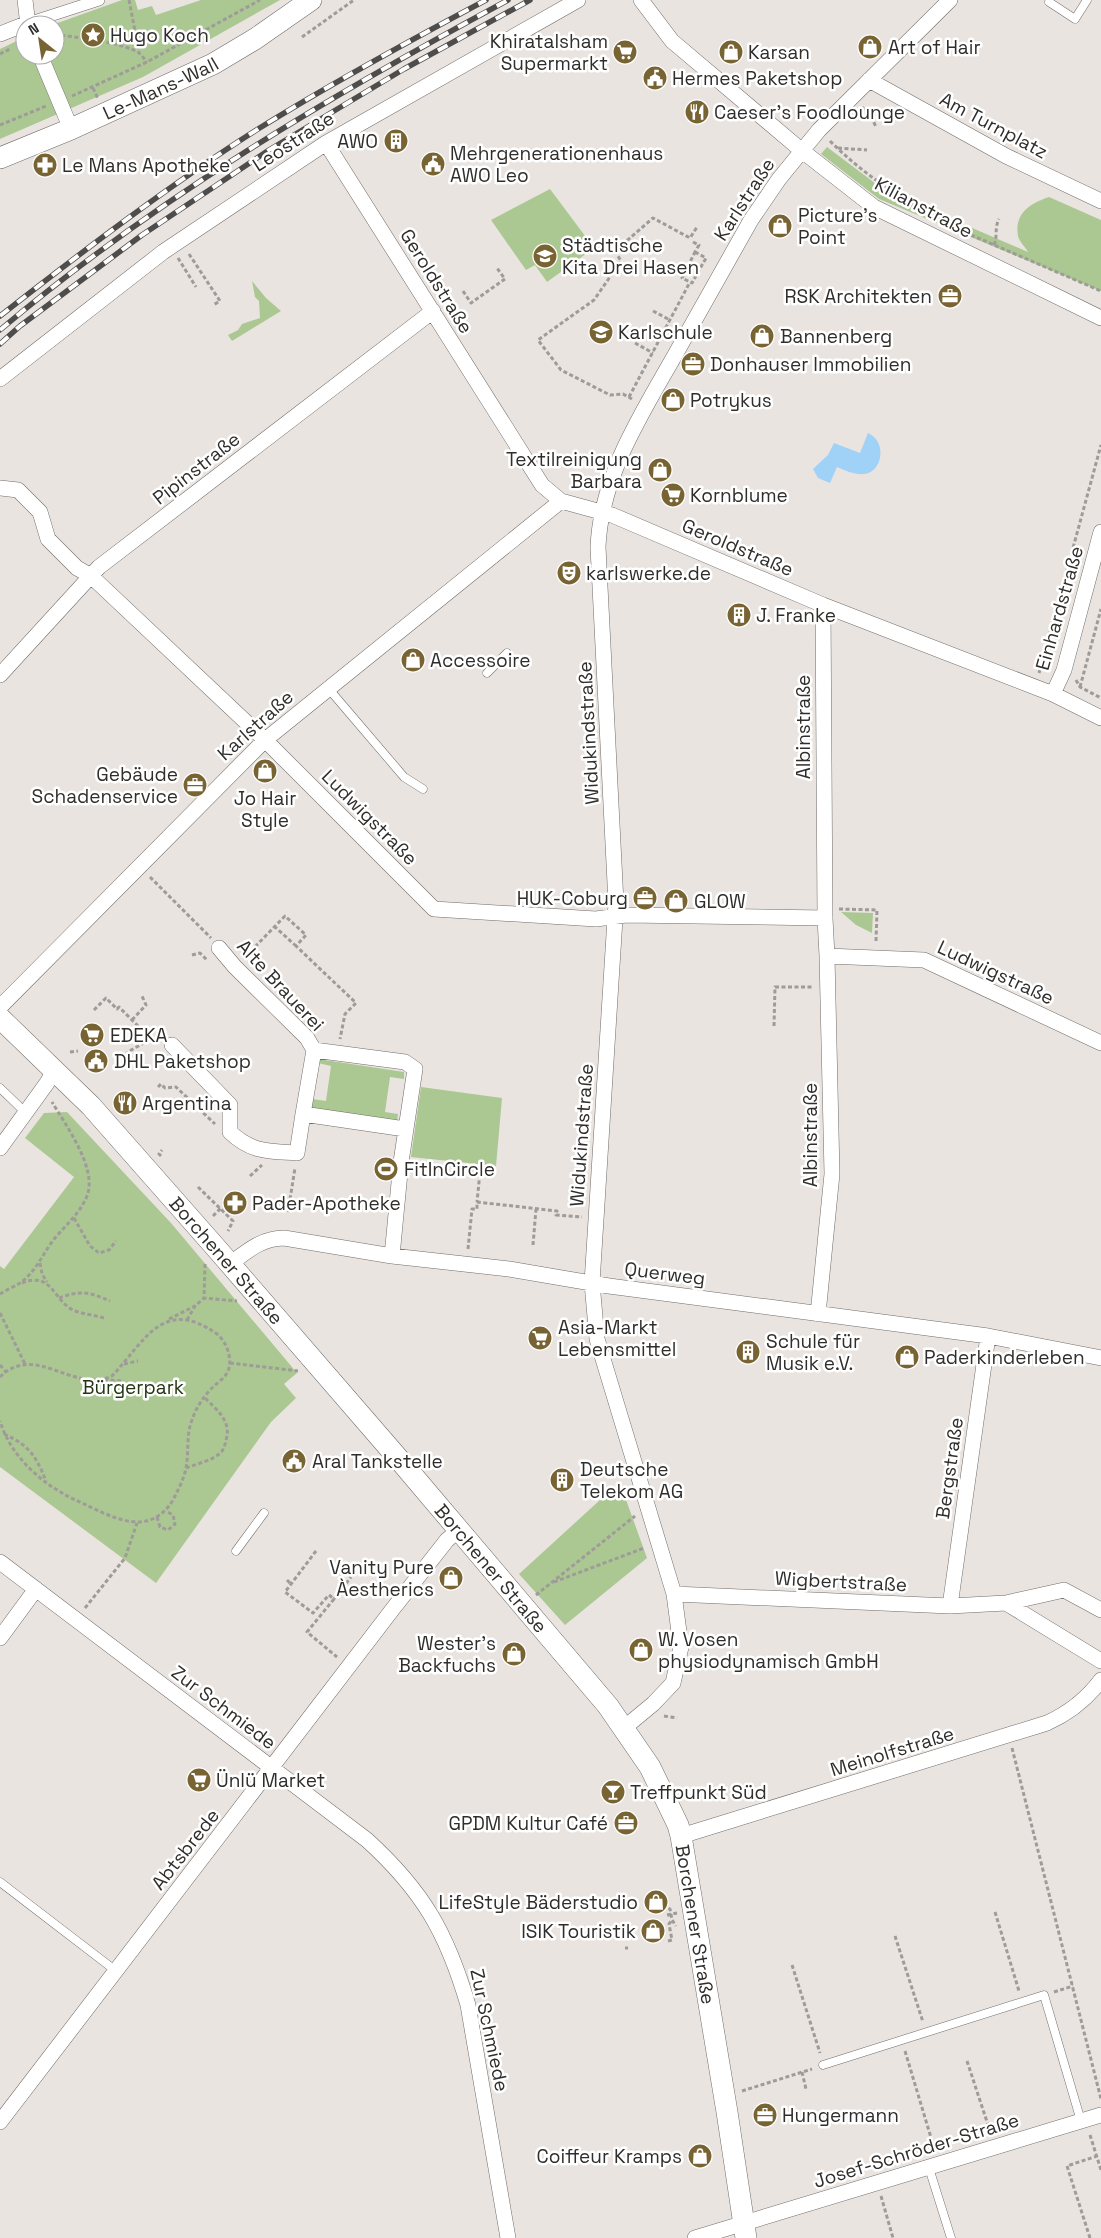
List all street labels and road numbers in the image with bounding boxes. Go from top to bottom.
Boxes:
street label: Le-Mans-Wall [99,52,223,126]
street label: Am Turnplatz [935,87,1052,164]
street label: Leostraße [248,106,339,177]
street label: Karlstraße [708,153,780,245]
street label: Kilianstraße [870,171,977,244]
street label: Geroldstraße [395,224,479,338]
street label: Pipinstraße [148,426,245,510]
street label: Geroldstraße [678,513,797,582]
street label: Einhardstraße [1030,543,1089,673]
street label: Widukindstraße [572,661,605,805]
street label: Albinstraße [791,675,816,779]
street label: Karlstraße [212,685,299,766]
street label: Ludwigstraße [316,764,423,871]
street label: Alte Brauerei [232,934,330,1037]
street label: Ludwigstraße [934,935,1058,1010]
street label: Widukindstraße [564,1063,599,1207]
street label: Albinstraße [798,1083,823,1187]
street label: Borchener Straße [164,1192,289,1330]
street label: Querweg [623,1256,707,1291]
street label: Bergstraße [930,1416,969,1520]
street label: Borchener Straße [429,1499,553,1638]
street label: Wigbertstraße [774,1566,908,1597]
street label: Zur Schmiede [166,1660,281,1755]
street label: Meinolfstraße [827,1721,957,1782]
street label: Abtsbrede [146,1804,225,1895]
street label: Borchener Straße [670,1843,721,2006]
street label: Zur Schmiede [464,1966,515,2094]
street label: Josef-Schröder-Straße [810,2107,1022,2194]

